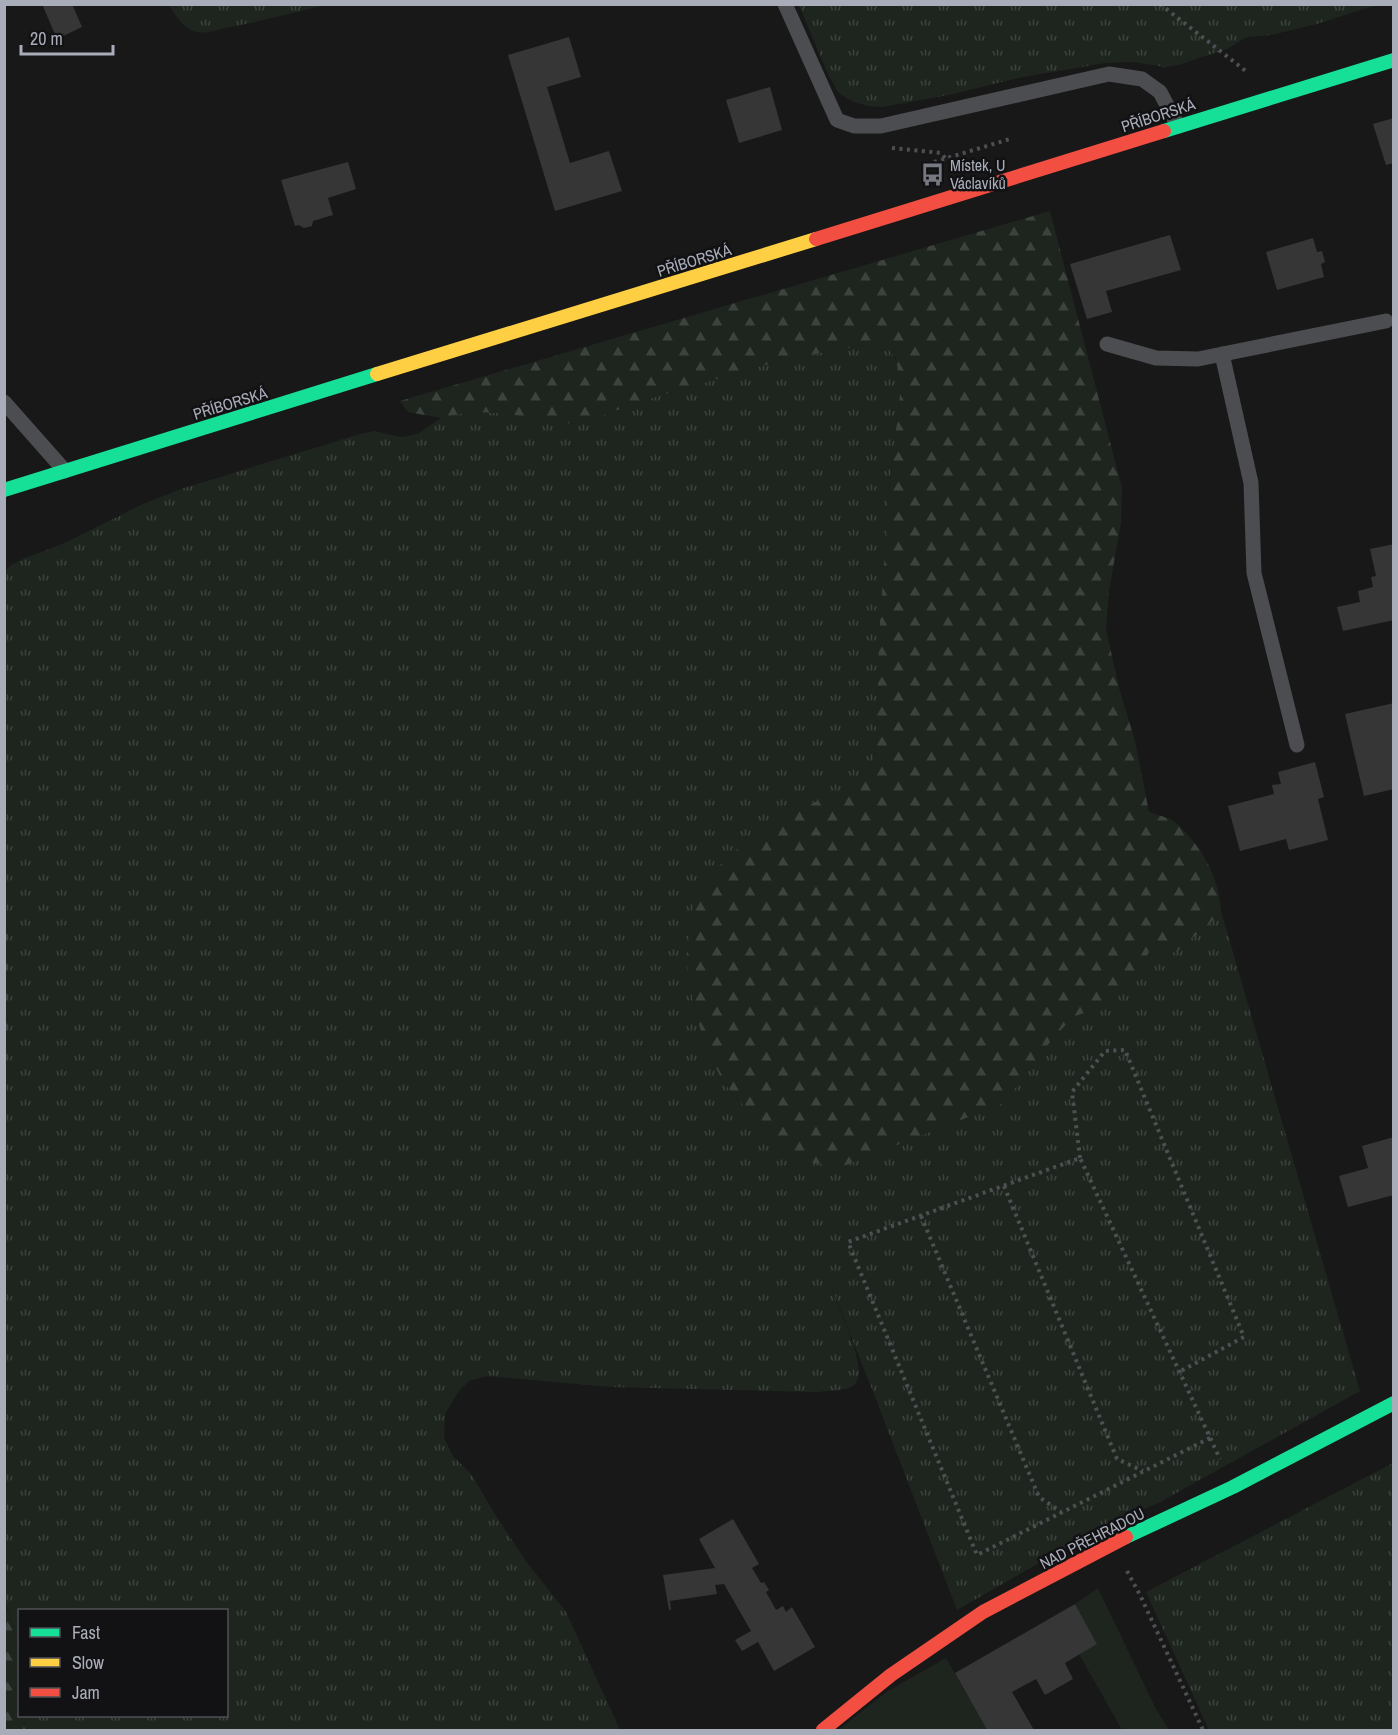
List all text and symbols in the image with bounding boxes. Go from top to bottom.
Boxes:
scale bar [21,18,112,56]
text: 20 m [30,26,63,51]
street label: PŘÍBORSKÁ [1118,93,1198,137]
place label: Místek, U Václavíků [950,154,1006,194]
bus stop icon: Místek, U Václavíků [919,161,945,187]
street label: PŘÍBORSKÁ [654,238,734,282]
street label: PŘÍBORSKÁ [190,381,270,425]
street label: NAD PŘEHRADOU [1036,1502,1148,1574]
legend [18,1609,228,1717]
text: Fast [72,1620,100,1645]
text: Slow [72,1650,104,1675]
text: Jam [72,1680,100,1705]

